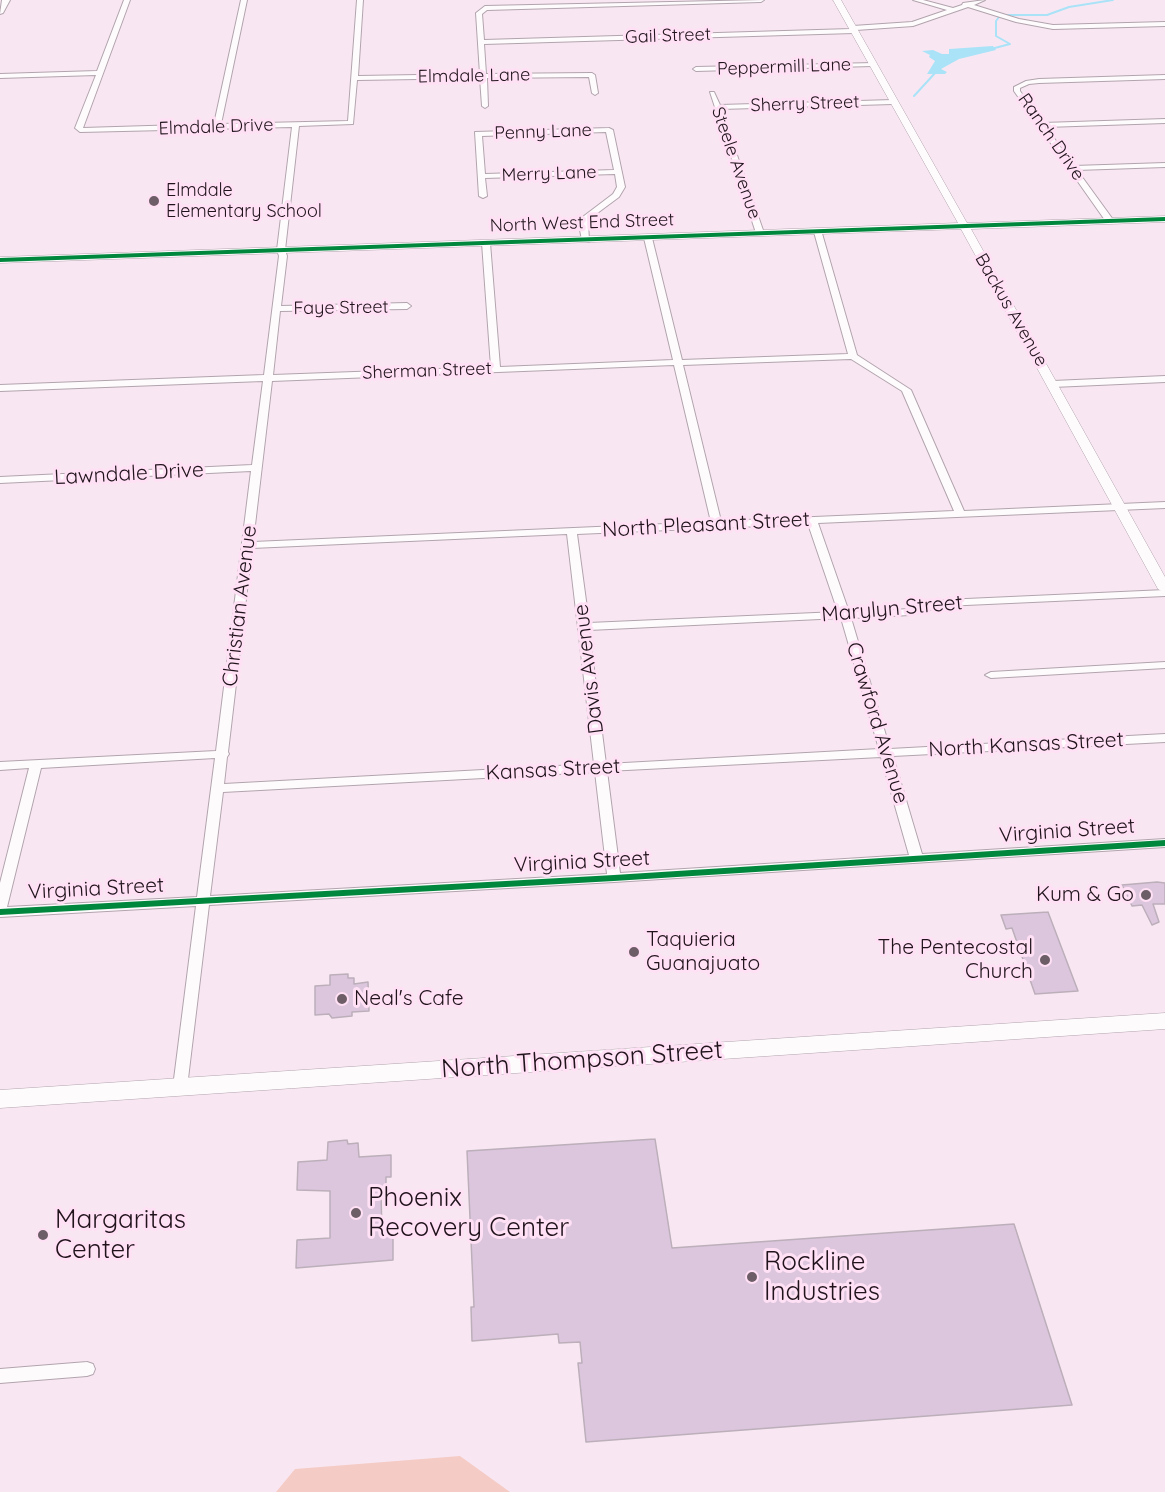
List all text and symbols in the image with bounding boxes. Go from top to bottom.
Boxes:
street label: Gail Street [625,24,711,48]
street label: Peppermill Lane [717,54,851,80]
street label: Elmdale Lane [417,64,531,88]
street label: Ranch Drive [1013,89,1089,185]
street label: Sherry Street [750,91,860,117]
street label: Steele Avenue [707,104,765,222]
street label: Elmdale Drive [158,114,274,140]
street label: Penny Lane [494,120,592,144]
street label: Merry Lane [501,162,597,186]
place label: Elmdale Elementary School [166,180,322,222]
marker: Elmdale Elementary School [147,194,161,208]
street label: North West End Street [489,209,675,237]
street label: Backus Avenue [970,250,1052,370]
street label: Faye Street [293,296,389,320]
street label: Sherman Street [362,358,492,384]
street label: Lawndale Drive [53,457,205,491]
street label: North Pleasant Street [602,507,810,543]
street label: Christian Avenue [218,524,262,688]
street label: Marylyn Street [820,590,964,628]
street label: Davis Avenue [569,603,609,735]
street label: Crawford Avenue [840,639,914,807]
street label: North Kansas Street [928,727,1124,763]
street label: Kansas Street [485,754,621,786]
street label: Virginia Street [998,814,1136,848]
street label: Virginia Street [513,846,651,878]
street label: Virginia Street [27,873,165,905]
place label: Kum & Go [1036,882,1134,908]
marker: Kum & Go [1139,888,1153,902]
place label: Taquieria Guanajuato [646,927,760,977]
place label: The Pentecostal Church [878,935,1033,985]
marker: Taquieria Guanajuato [627,945,641,959]
marker: The Pentecostal Church [1038,953,1052,967]
place label: Neal's Cafe [354,986,464,1012]
marker: Neal's Cafe [335,992,349,1006]
street label: North Thompson Street [440,1035,724,1085]
place label: Phoenix Recovery Center [368,1182,569,1244]
place label: Margaritas Center [55,1204,186,1266]
marker: Phoenix Recovery Center [349,1206,363,1220]
marker: Margaritas Center [36,1228,50,1242]
place label: Rockline Industries [764,1246,880,1308]
marker: Rockline Industries [745,1270,759,1284]

